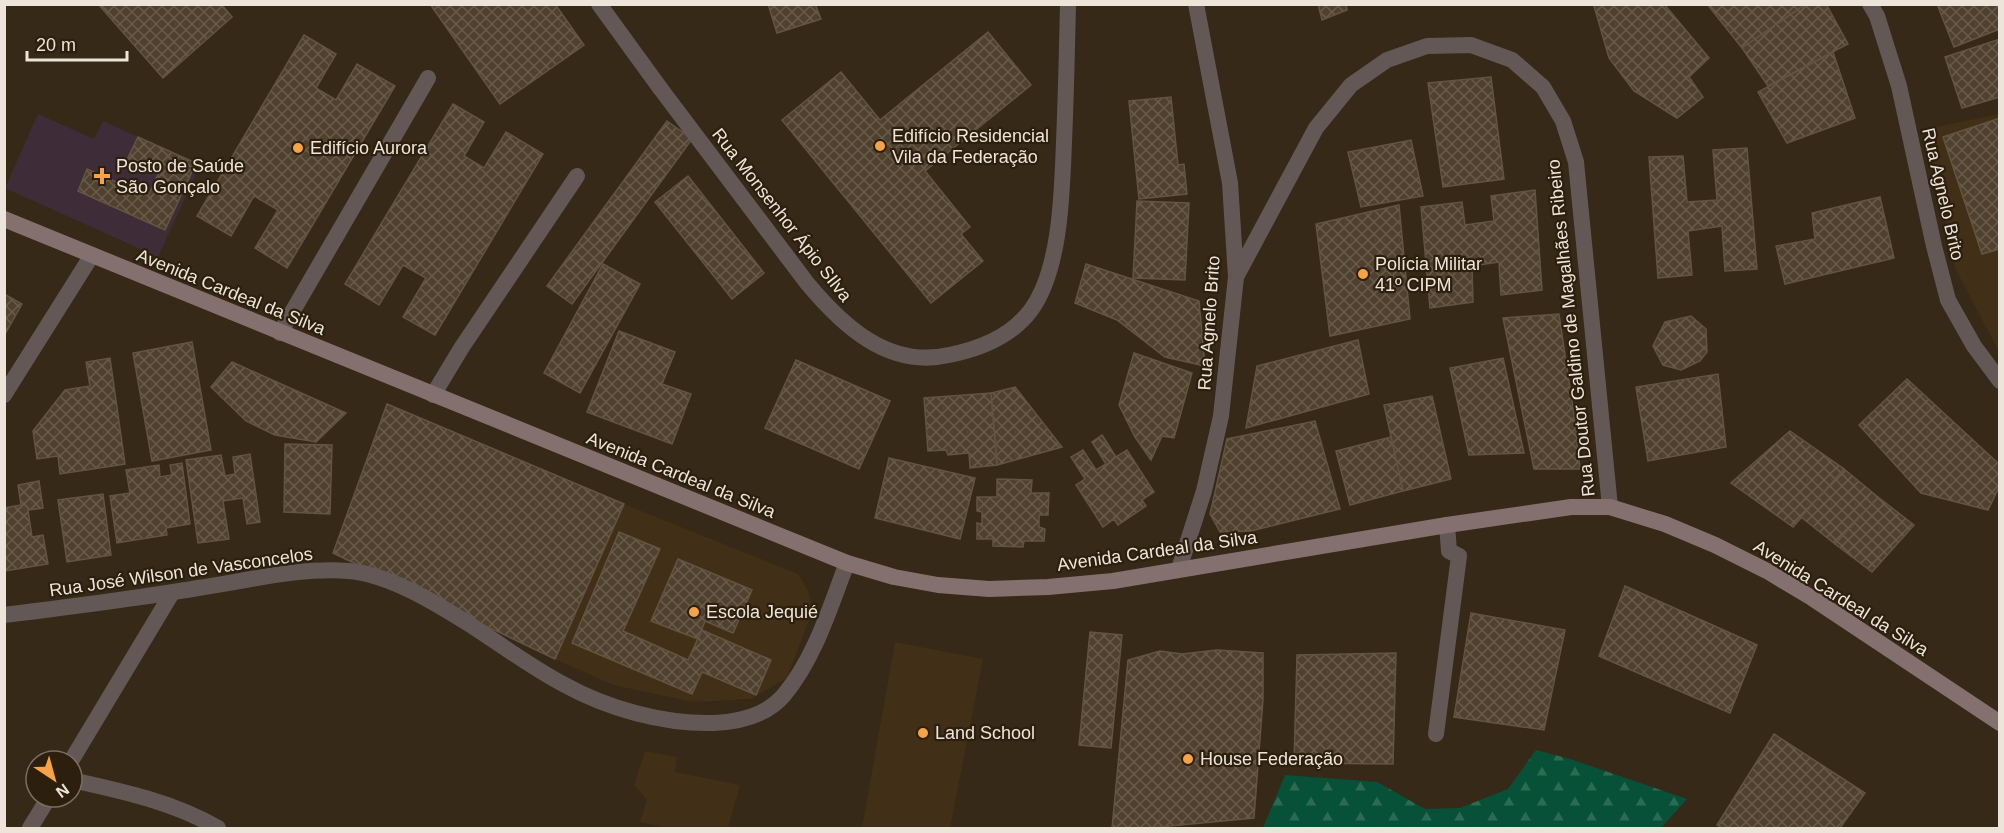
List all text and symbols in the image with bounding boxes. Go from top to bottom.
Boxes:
scale bar [27,24,128,62]
text: 20 m [36,35,76,55]
street label: Rua Monsenhor Ápio SIlva [708,124,856,306]
place label: Edifício Residencial Vila da Federação [892,126,1049,167]
street label: Rua Agnelo Brito [1918,126,1968,262]
place label: Edifício Aurora [310,138,428,158]
marker: Edifício Residencial Vila da Federação [873,139,887,153]
marker: Edifício Aurora [291,141,305,155]
place label: Posto de Saúde São Gonçalo [116,156,244,197]
street label: Rua Doutor Galdino de Magalhães Ribeiro [1543,158,1599,498]
marker: Posto de Saúde São Gonçalo [93,167,111,185]
street label: Avenida Cardeal da Silva [134,245,329,339]
place label: Polícia Militar 41º CIPM [1375,254,1482,295]
street label: Rua Agnelo Brito [1194,255,1224,391]
marker: Polícia Militar 41º CIPM [1356,267,1370,281]
street label: Avenida Cardeal da Silva [584,428,779,522]
street label: Avenida Cardeal da Silva [1056,527,1259,575]
street label: Avenida Cardeal da Silva [1750,536,1933,660]
street label: Rua José Wilson de Vasconcelos [48,544,314,600]
place label: Escola Jequié [706,602,818,622]
marker: Escola Jequié [687,605,701,619]
place label: Land School [935,723,1035,743]
marker: Land School [916,726,930,740]
north arrow [24,749,84,809]
place label: House Federação [1200,749,1343,769]
marker: House Federação [1181,752,1195,766]
text: N [53,780,72,801]

